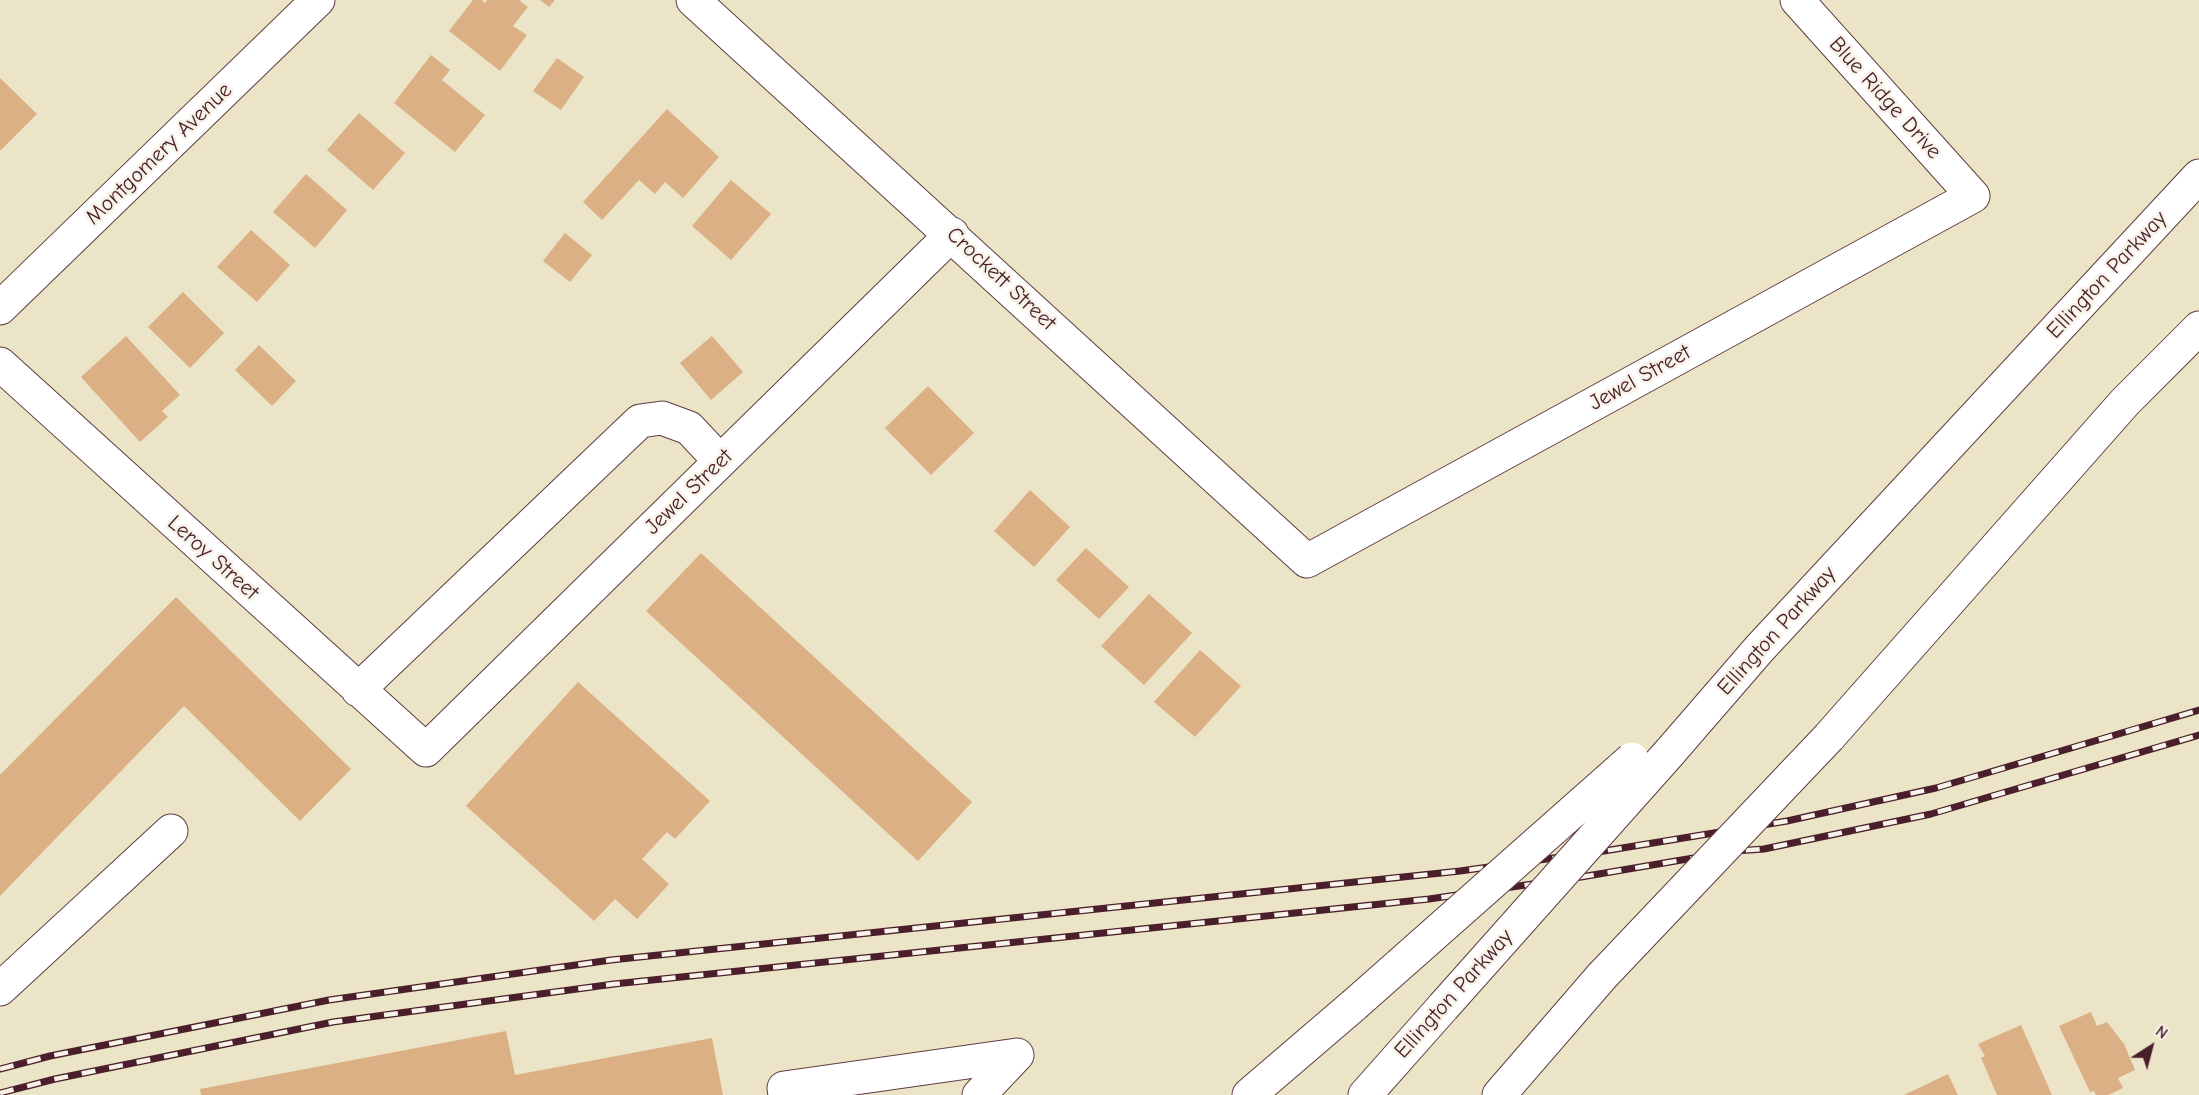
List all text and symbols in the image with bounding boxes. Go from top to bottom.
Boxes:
street label: Blue Ridge Drive [1823,31,1947,165]
street label: Montgomery Avenue [80,77,238,231]
street label: Ellington Parkway [2041,206,2173,344]
street label: Crockett Street [941,221,1061,337]
street label: Jewel Street [1585,339,1695,417]
street label: Jewel Street [640,444,738,540]
street label: Leroy Street [162,510,264,606]
street label: Ellington Parkway [1712,561,1842,701]
street label: Ellington Parkway [1389,924,1519,1064]
north arrow [2121,1017,2181,1077]
text: N [2152,1022,2171,1043]

